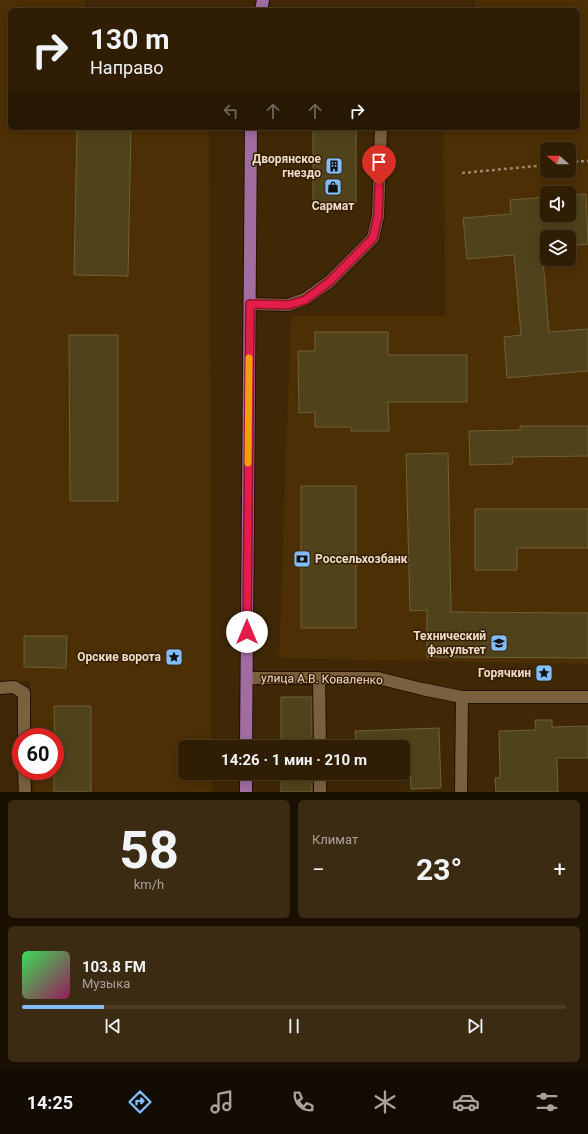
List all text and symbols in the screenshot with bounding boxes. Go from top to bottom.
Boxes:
text: 130 m [90,23,169,56]
icon: right [24,24,76,76]
text: Направо [90,57,163,78]
icon: left [220,100,242,122]
icon: ahead [262,100,284,122]
icon: ahead [304,100,326,122]
icon: right [346,100,368,122]
north arrow [540,142,576,178]
map controls [540,142,576,266]
pin [362,145,396,186]
icon: arrive [368,151,390,173]
place label: Дворянское гнездо [252,152,322,180]
building icon: Дворянское гнездо [324,156,344,176]
shop icon: Сармат [323,177,343,197]
button: sound [540,186,576,222]
place label: Сармат [312,199,354,213]
button: layers [540,230,576,266]
bank icon: Россельхозбанк [292,549,312,569]
place label: Россельхозбанк [315,552,408,566]
position arrow [226,611,268,653]
place label: Технический факультет [413,629,486,657]
school or university icon: Технический факультет [489,633,509,653]
place icon: Орские ворота [164,647,184,667]
place label: Орские ворота [77,650,162,664]
place icon: Горячкин [534,663,554,683]
place label: Горячкин [478,666,531,680]
street label: улица А.В. Коваленко [261,671,383,687]
speed limit sign: 60 [12,728,64,780]
text: 14:26 · 1 мин · 210 m [221,751,367,769]
text: 58 [119,820,179,881]
text: Климат [312,832,358,847]
text: 23° [416,852,462,887]
text: − [312,857,325,882]
text: + [554,857,566,882]
text: km/h [134,877,164,892]
text: 103.8 FM [82,958,146,976]
text: Музыка [82,976,130,991]
icon: previous [102,1015,124,1037]
icon: pause [283,1015,305,1037]
icon: next [464,1015,486,1037]
icon: directions [126,1088,154,1116]
icon: music [208,1088,236,1116]
icon: phone [289,1088,317,1116]
icon: climate [371,1088,399,1116]
icon: car [452,1088,480,1116]
icon: filters [533,1088,561,1116]
text: 14:25 [27,1092,73,1113]

